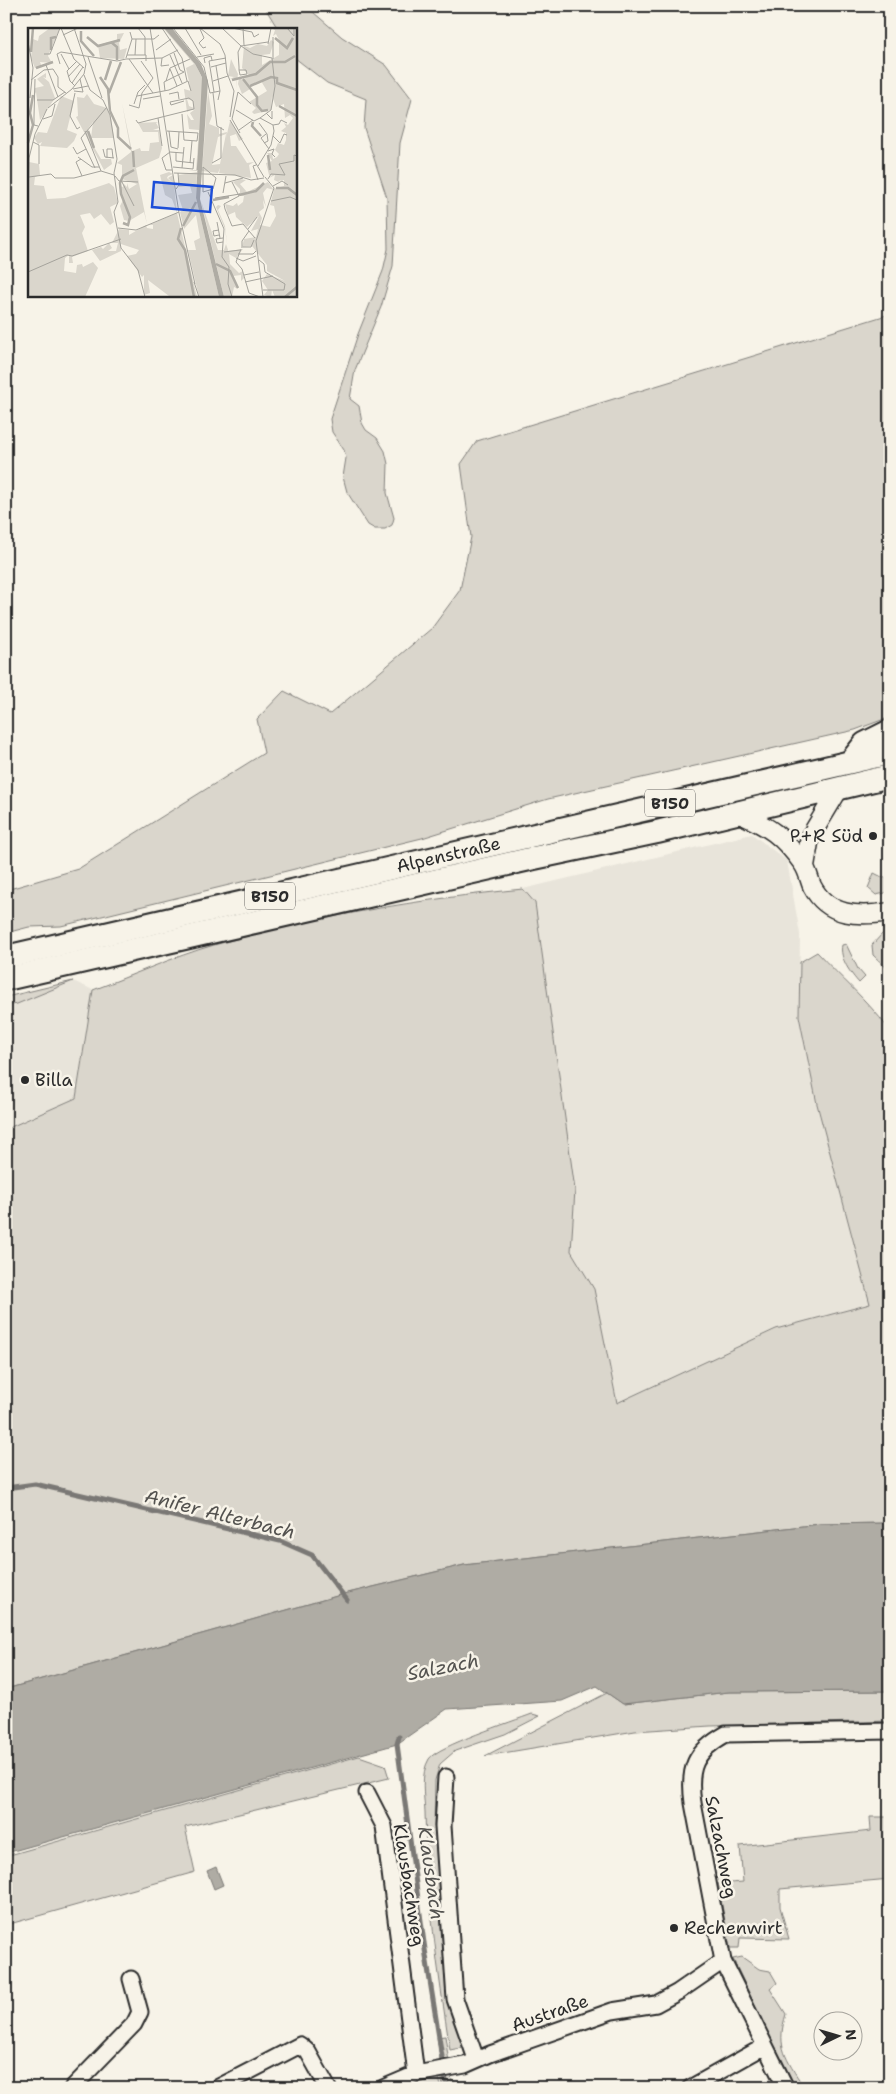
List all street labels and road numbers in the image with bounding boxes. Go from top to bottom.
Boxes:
road number: B150 [645,790,695,816]
street label: Alpenstraße [394,831,503,879]
road number: B150 [245,882,295,909]
street label: Salzachweg [699,1794,743,1900]
street label: Klausbachweg [387,1822,431,1948]
street label: Austraße [508,1989,592,2037]

